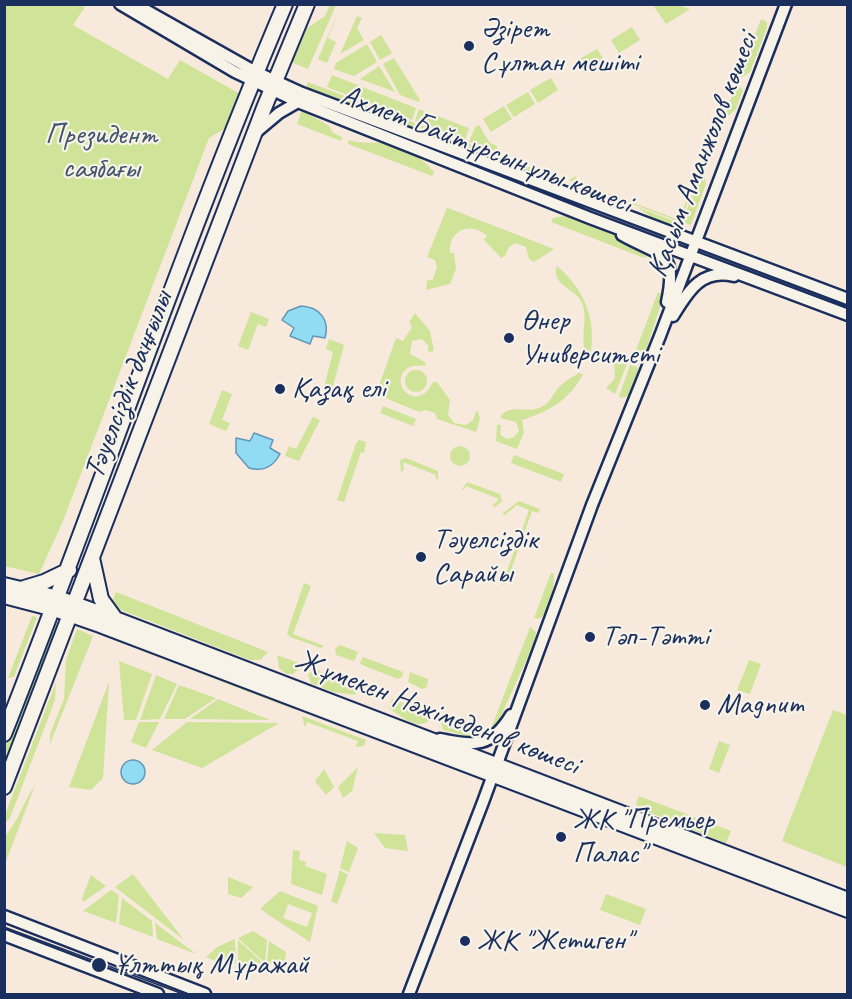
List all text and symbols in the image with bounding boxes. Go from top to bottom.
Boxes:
place label: Әзірет Сұлтан мешіті [481,11,639,82]
street label: Қасым Аманжолов көшесі [640,28,766,282]
marker: Әзірет Сұлтан мешіті [462,39,476,53]
street label: Ахмет Байтұрсынұлы көшесі [335,78,637,222]
park label: Президент саябағы [45,117,157,188]
street label: Тәуелсіздік даңғылы [77,286,181,484]
place label: Өнер Университеті [521,303,660,374]
marker: Өнер Университеті [502,331,516,345]
place label: Қазақ елі [292,371,386,407]
marker: Қазақ елі [273,382,287,396]
place label: Тәуелсіздік Сарайы [433,522,538,592]
marker: Тәуелсіздік Сарайы [414,550,428,564]
place label: Тәп-Тәтті [602,619,709,655]
marker: Тәп-Тәтті [583,630,597,644]
street label: Жұмекен Нәжімеденов көшесі [290,642,584,784]
place label: Magnum [717,687,804,723]
marker: Magnum [698,698,712,712]
place label: ЖК "Премьер Палас" [573,802,714,872]
marker: ЖК "Премьер Палас" [554,830,568,844]
place label: ЖК "Жетиген" [477,923,632,959]
marker: ЖК "Жетиген" [458,934,472,948]
place label: Ұлттық Мұражай [112,947,309,983]
marker: Ұлттық Мұражай [90,956,108,974]

